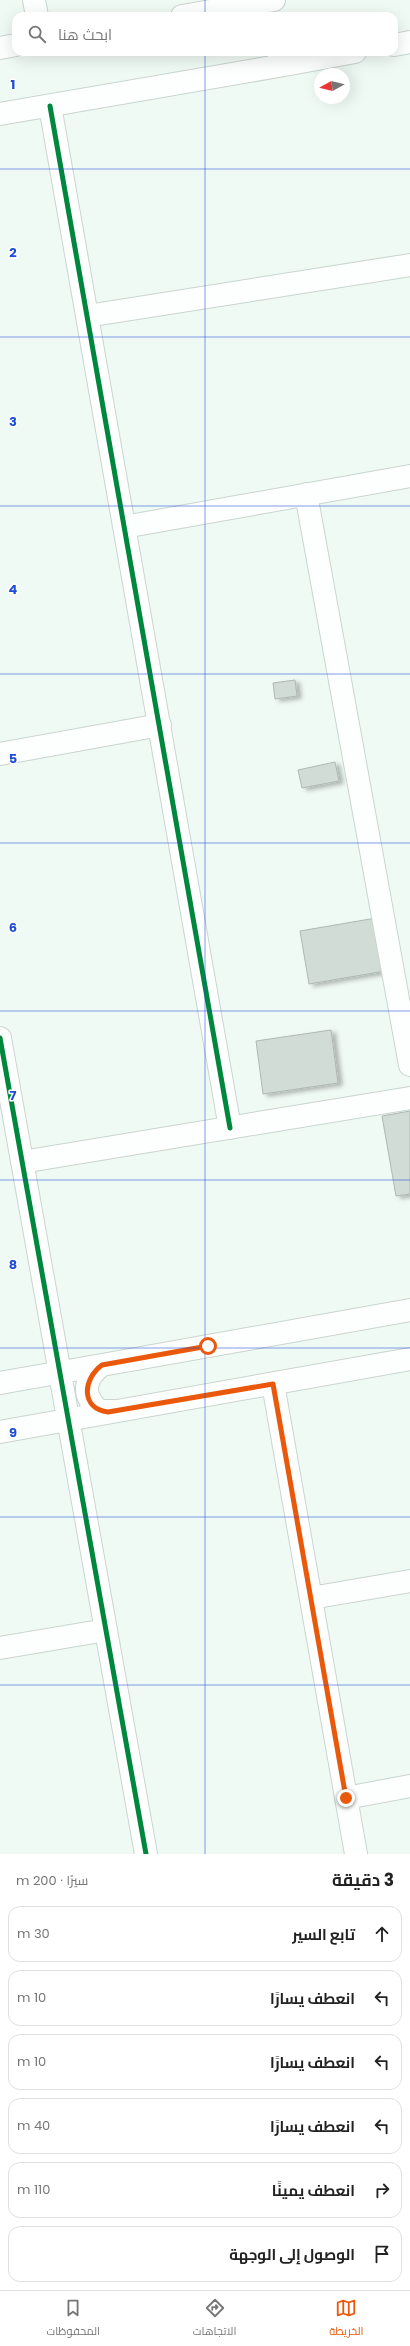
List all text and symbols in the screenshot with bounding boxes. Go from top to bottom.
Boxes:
search box [12,12,398,56]
icon: search [26,23,48,45]
text: ابحث هنا [58,24,112,45]
north arrow [314,68,350,104]
text: 1 [11,75,15,94]
text: 2 [9,243,17,262]
text: 3 [9,412,17,431]
text: 4 [9,580,18,599]
text: 5 [9,749,17,768]
text: 6 [9,918,17,937]
text: 7 [10,1086,17,1105]
text: 8 [9,1255,17,1274]
route start [199,1337,217,1355]
text: 9 [9,1423,17,1442]
route end [337,1789,355,1807]
text: 3 دقيقة [332,1868,394,1892]
text: سيرًا · 200 m [16,1871,88,1890]
icon: ahead [371,1923,393,1945]
text: 30 m [17,1924,50,1943]
text: تابع السير [292,1924,355,1945]
icon: left [371,1987,393,2009]
text: 10 m [17,1988,46,2007]
text: انعطف يسارًا [270,1988,355,2009]
icon: left [371,2051,393,2073]
text: 10 m [17,2052,46,2071]
text: انعطف يسارًا [270,2052,355,2073]
icon: left [371,2115,393,2137]
text: 40 m [17,2116,50,2135]
text: انعطف يسارًا [270,2116,355,2137]
icon: right [371,2179,393,2201]
text: 110 m [17,2180,50,2199]
text: انعطف يمينًا [272,2180,355,2201]
icon: arrive [371,2243,393,2265]
text: الوصول إلى الوجهة [229,2244,355,2265]
tab: المحفوظات [46,2297,100,2341]
tab: الاتجاهات [193,2297,236,2341]
tab: الخريطة [329,2297,364,2341]

